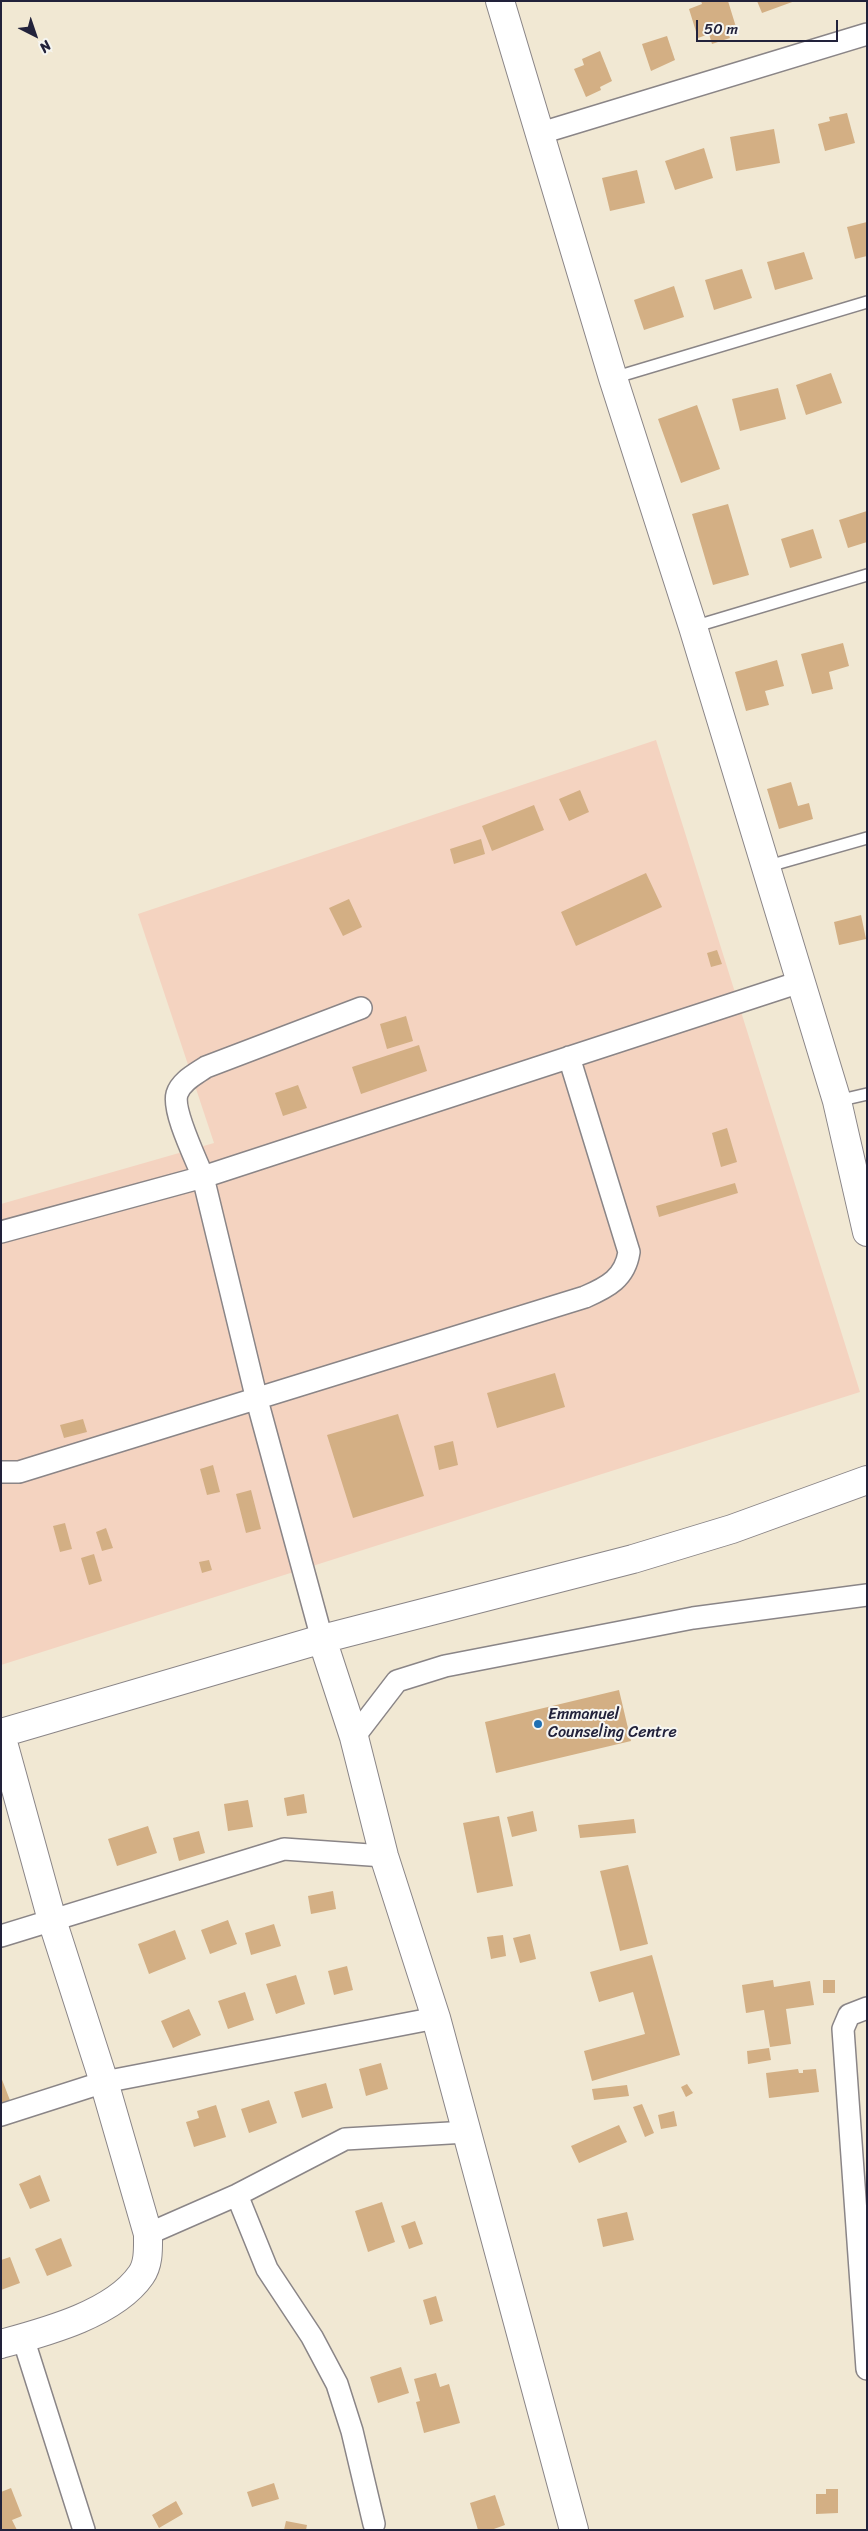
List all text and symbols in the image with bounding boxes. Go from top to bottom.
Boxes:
north arrow [10,10,60,60]
scale bar [698,10,840,42]
text: 50 m [704,16,738,42]
text: N [33,34,57,59]
place label: Emmanuel Counseling Centre [548,1705,677,1743]
marker: Emmanuel Counseling Centre [532,1718,544,1730]

